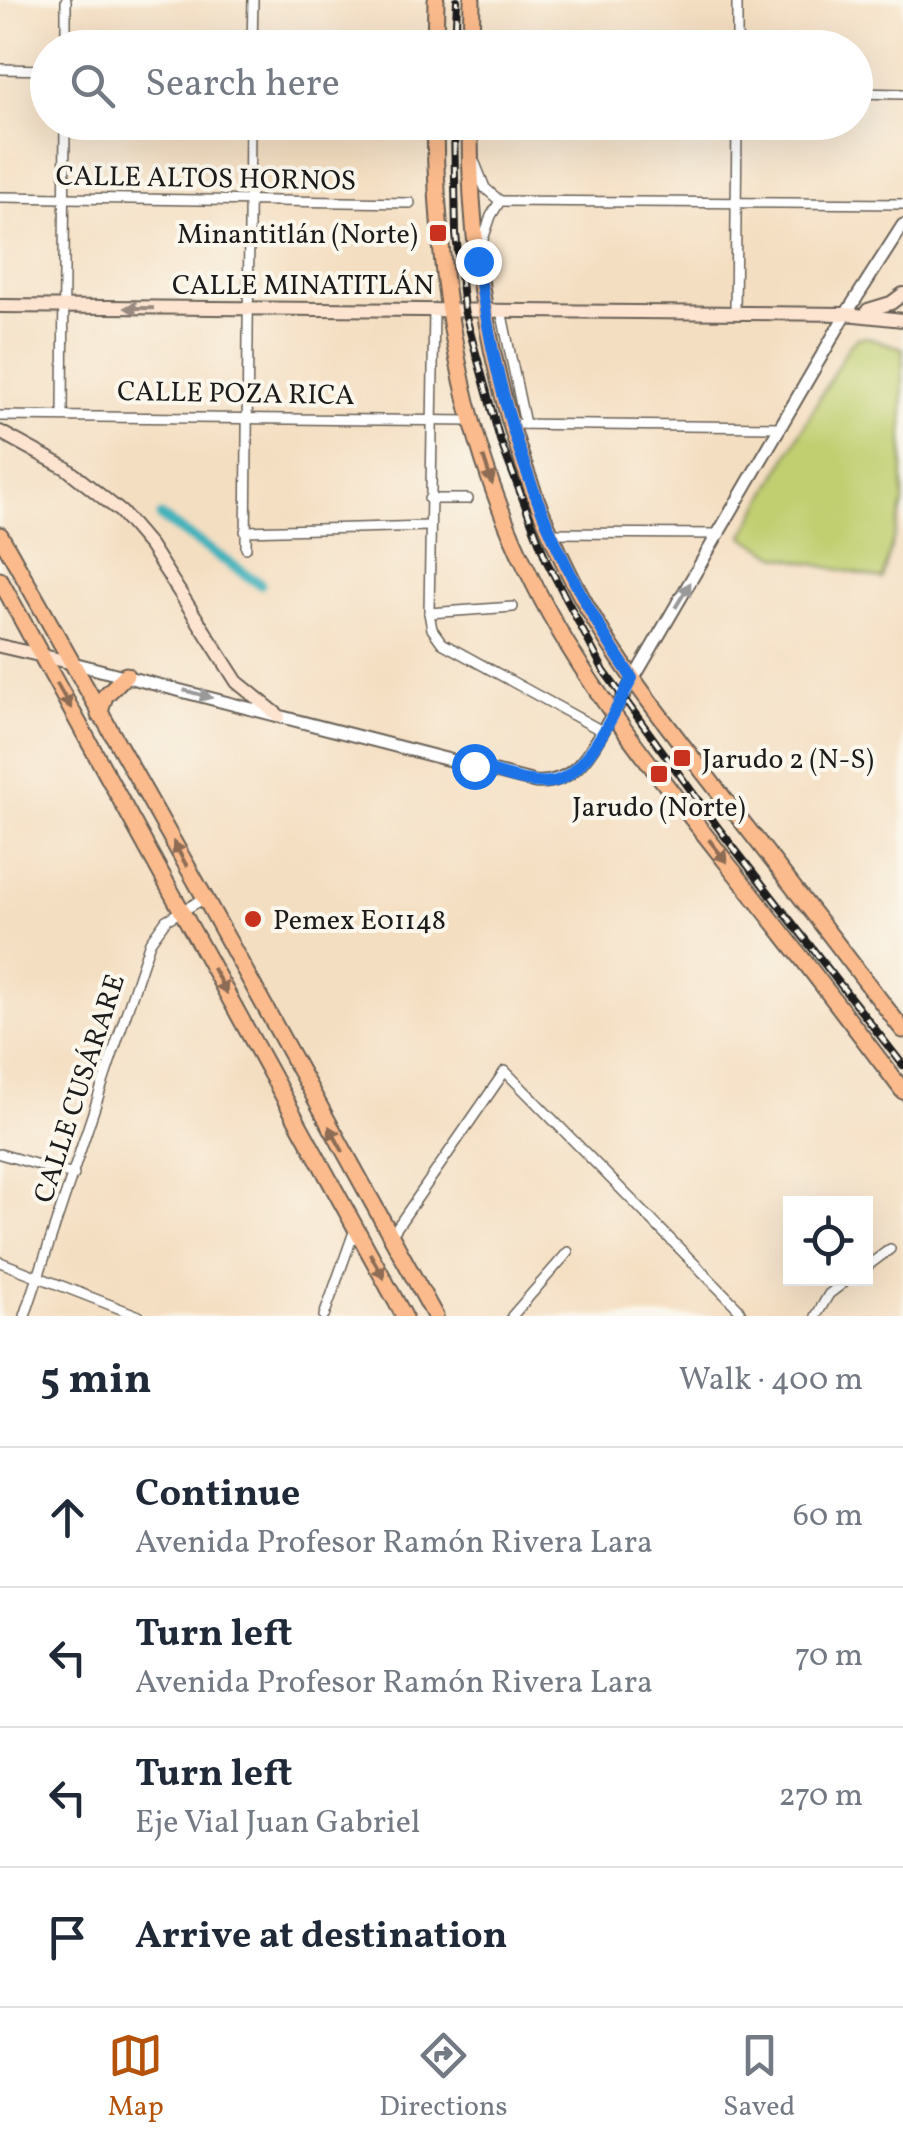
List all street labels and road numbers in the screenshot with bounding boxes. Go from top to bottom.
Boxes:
street label: CALLE ALTOS HORNOS [55,157,357,202]
street label: CALLE MINATITLÁN [172,267,434,306]
street label: CALLE POZA RICA [117,373,355,416]
street label: CALLE CUSÁRARE [25,969,136,1208]

